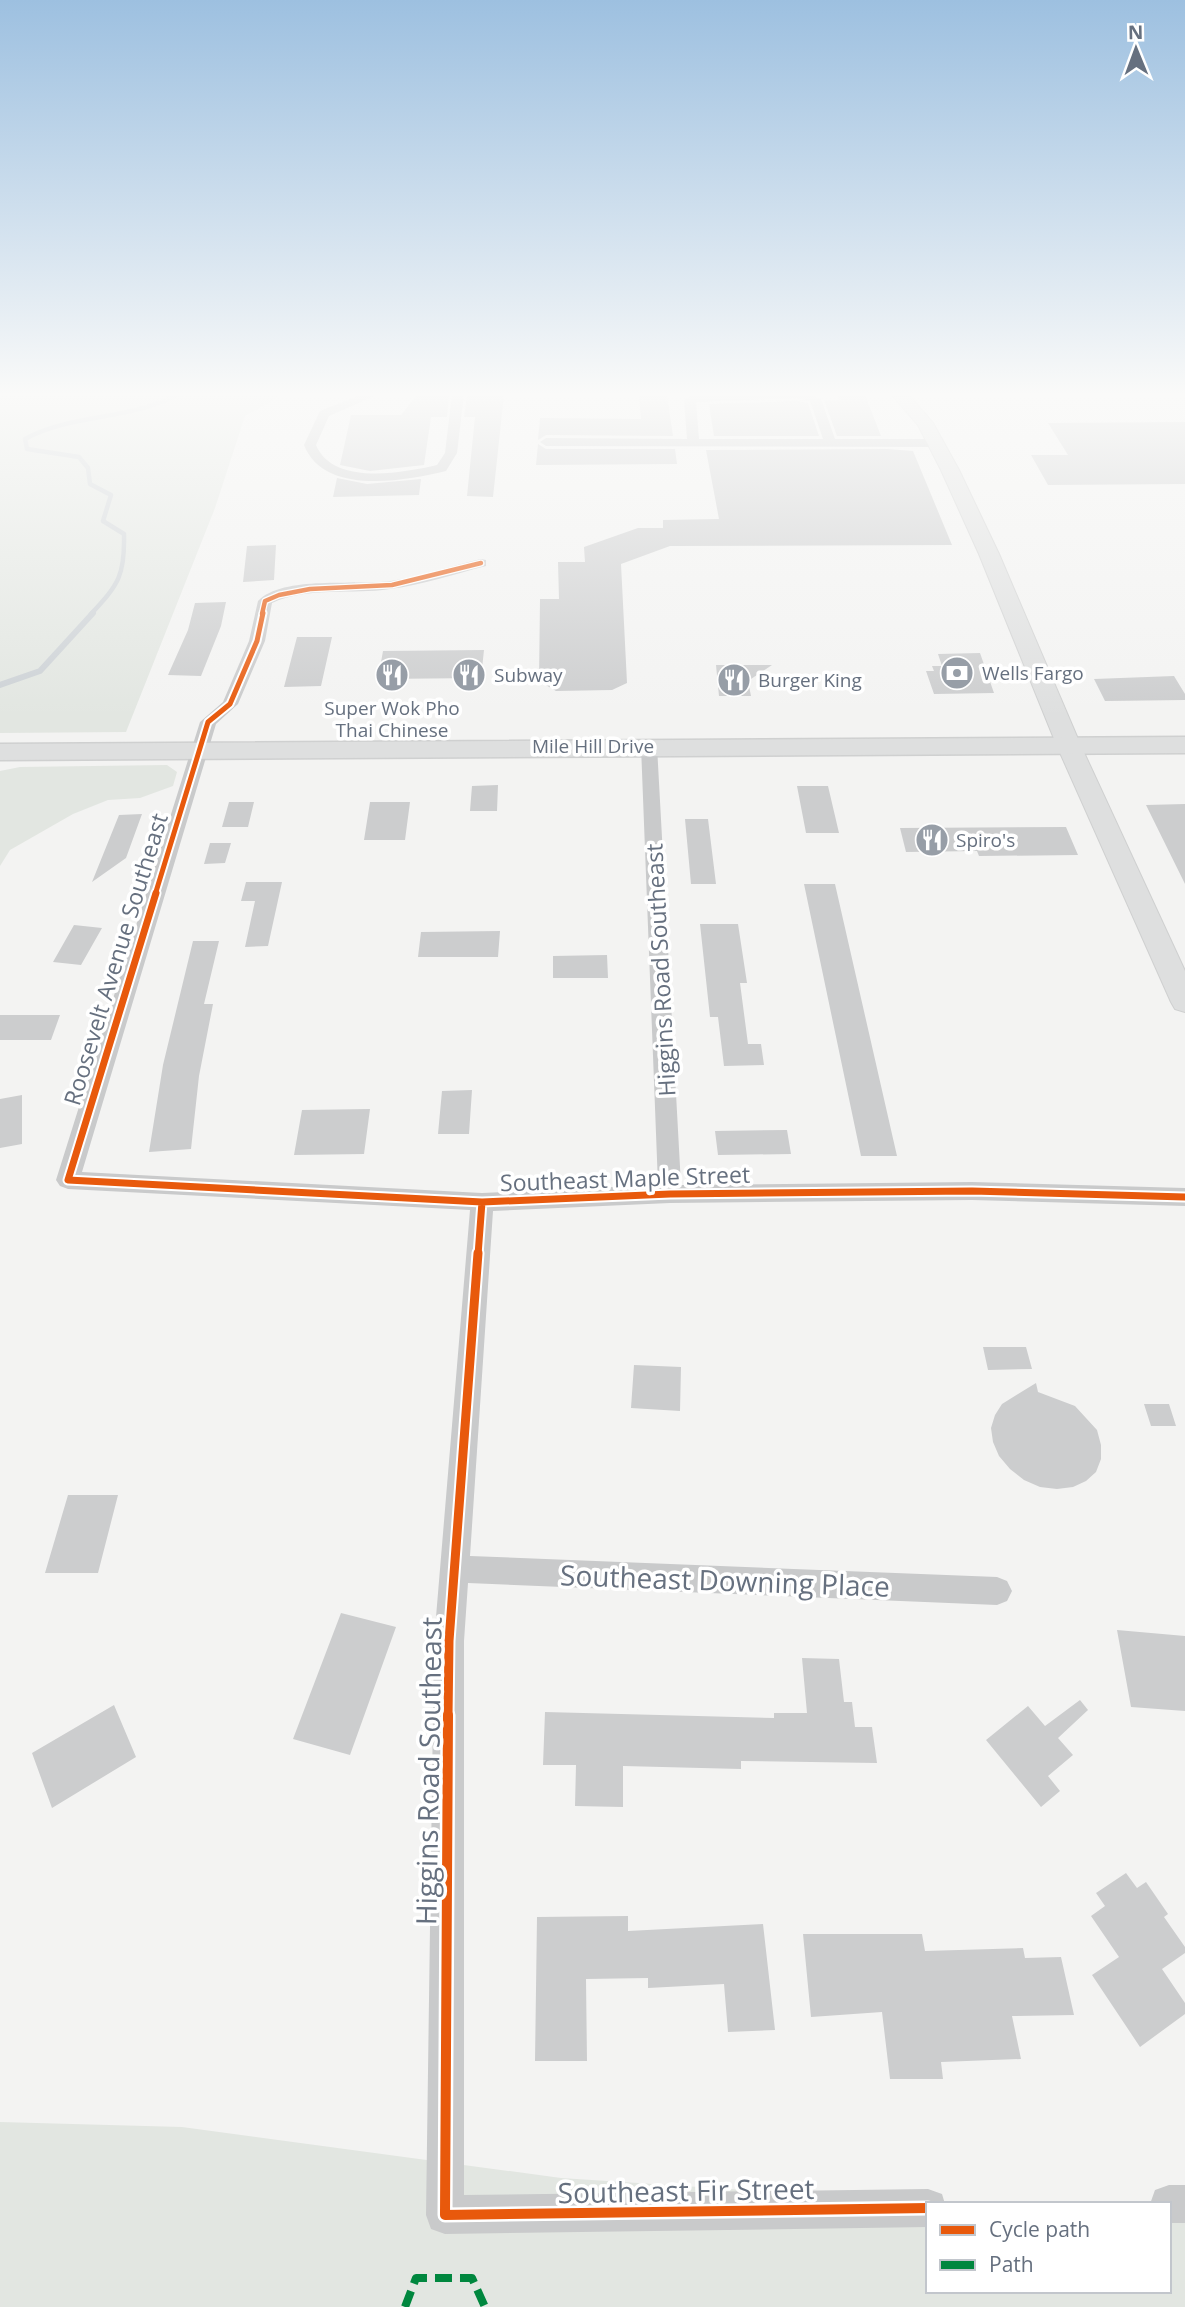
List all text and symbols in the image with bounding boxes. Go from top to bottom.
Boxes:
north arrow [1101,14,1171,84]
text: N [1128,19,1144,45]
bank icon: Wells Fargo [938,654,976,692]
restaurant icon: Super Wok Pho Thai Chinese [373,656,411,694]
restaurant icon: Subway [450,656,488,694]
place label: Wells Fargo [982,660,1084,686]
restaurant icon: Burger King [715,661,753,699]
place label: Subway [494,662,563,688]
place label: Burger King [758,667,862,693]
place label: Super Wok Pho Thai Chinese [324,695,460,743]
street label: Mile Hill Drive [532,733,654,759]
street label: Roosevelt Avenue Southeast [55,809,175,1109]
restaurant icon: Spiro's [913,821,951,859]
place label: Spiro's [956,827,1015,853]
street label: Higgins Road Southeast [637,843,683,1097]
street label: Southeast Maple Street [499,1158,751,1198]
street label: Southeast Downing Place [560,1555,890,1605]
street label: Higgins Road Southeast [406,1617,450,1925]
street label: Southeast Fir Street [557,2169,815,2211]
legend [926,2202,1171,2293]
text: Cycle path [989,2215,1090,2243]
text: Path [989,2250,1034,2278]

